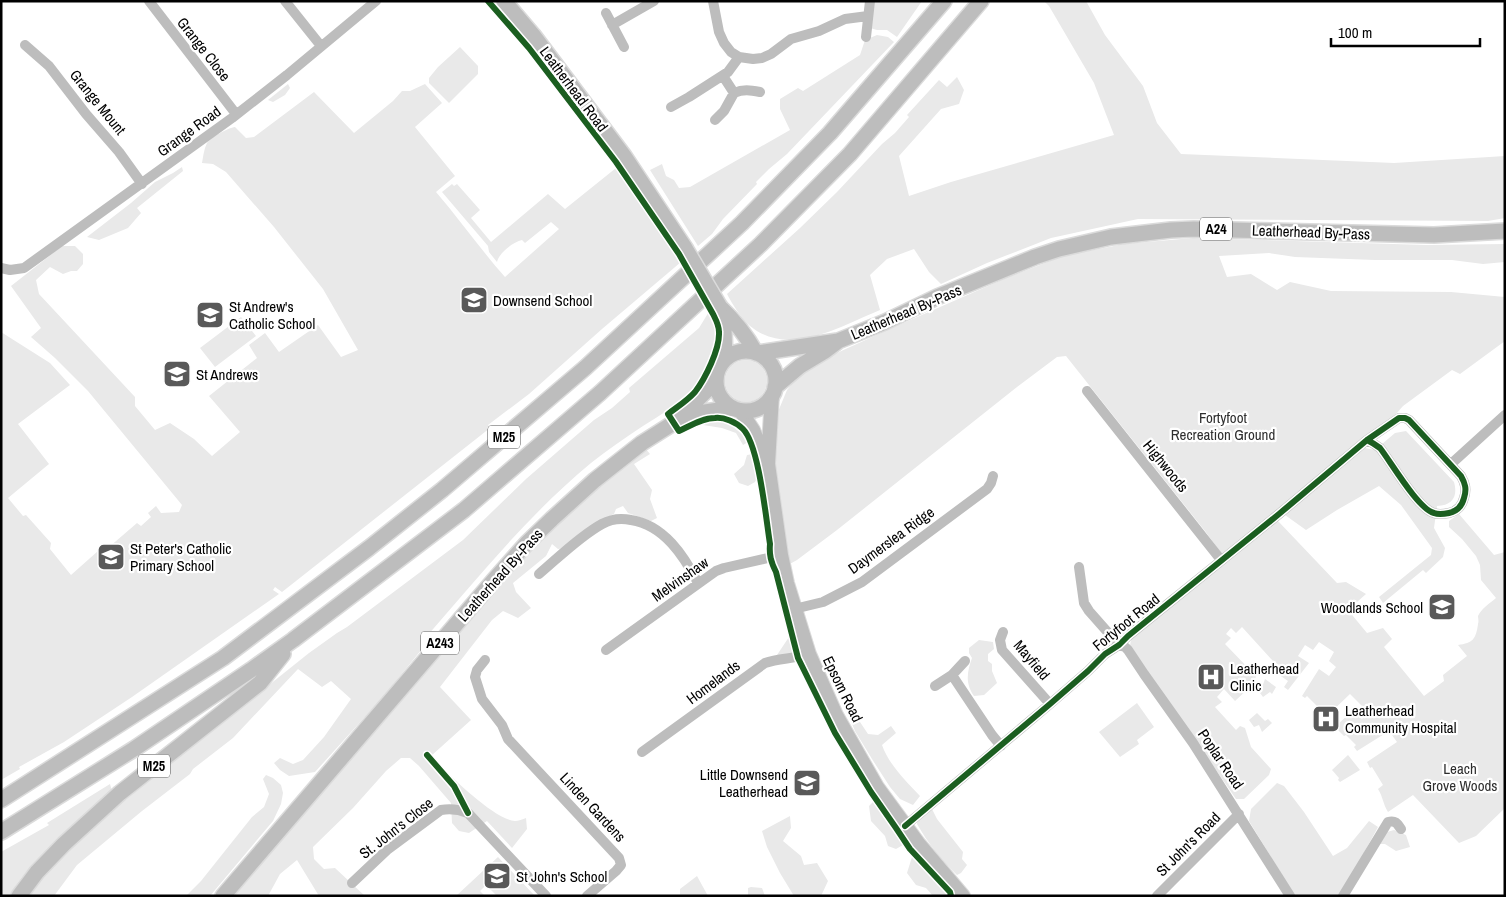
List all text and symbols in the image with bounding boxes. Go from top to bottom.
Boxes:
street label: Grange Close [172,13,236,85]
scale bar [1331,15,1480,47]
text: 100 m [1338,22,1372,43]
street label: Leatherhead Road [535,42,613,136]
street label: Grange Mount [65,65,131,140]
street label: Grange Road [153,101,225,161]
road number: A24 [1200,218,1232,240]
street label: Leatherhead By-Pass [1252,219,1370,245]
street label: Leatherhead By-Pass [847,279,965,345]
school or university icon: Downsend School [459,285,489,315]
place label: Downsend School [493,290,592,311]
place label: St Andrew's Catholic School [229,296,315,334]
school or university icon: St Andrew's Catholic School [195,300,225,330]
school or university icon: St Andrews [162,359,192,389]
place label: St Andrews [196,364,258,385]
park label: Fortyfoot Recreation Ground [1171,407,1275,445]
road number: M25 [488,426,520,448]
street label: Highwoods [1138,435,1194,497]
street label: Daymerslea Ridge [844,501,938,578]
street label: Leatherhead By-Pass [453,524,547,626]
place label: St Peter's Catholic Primary School [130,538,232,576]
school or university icon: St Peter's Catholic Primary School [96,542,126,572]
street label: Melvinshaw [647,552,713,606]
street label: Fortyfoot Road [1088,588,1164,656]
school or university icon: Woodlands School [1427,592,1457,622]
place label: Woodlands School [1321,597,1423,618]
road number: A243 [421,632,459,654]
street label: Mayfield [1009,635,1055,685]
street label: Epsom Road [818,652,868,726]
street label: Homelands [682,655,744,709]
place label: Leatherhead Clinic [1230,658,1299,696]
hospital icon: Leatherhead Clinic [1196,662,1226,692]
place label: Leatherhead Community Hospital [1345,700,1456,738]
hospital icon: Leatherhead Community Hospital [1311,704,1341,734]
street label: Poplar Road [1193,725,1249,793]
road number: M25 [138,754,170,778]
park label: Leach Grove Woods [1423,758,1498,796]
place label: Little Downsend Leatherhead [700,764,788,802]
street label: Linden Gardens [555,768,631,846]
school or university icon: Little Downsend Leatherhead [792,768,822,798]
street label: St. John's Close [355,792,437,864]
street label: St John's Road [1151,807,1225,881]
school or university icon: St John's School [482,861,512,891]
place label: St John's School [516,866,607,887]

